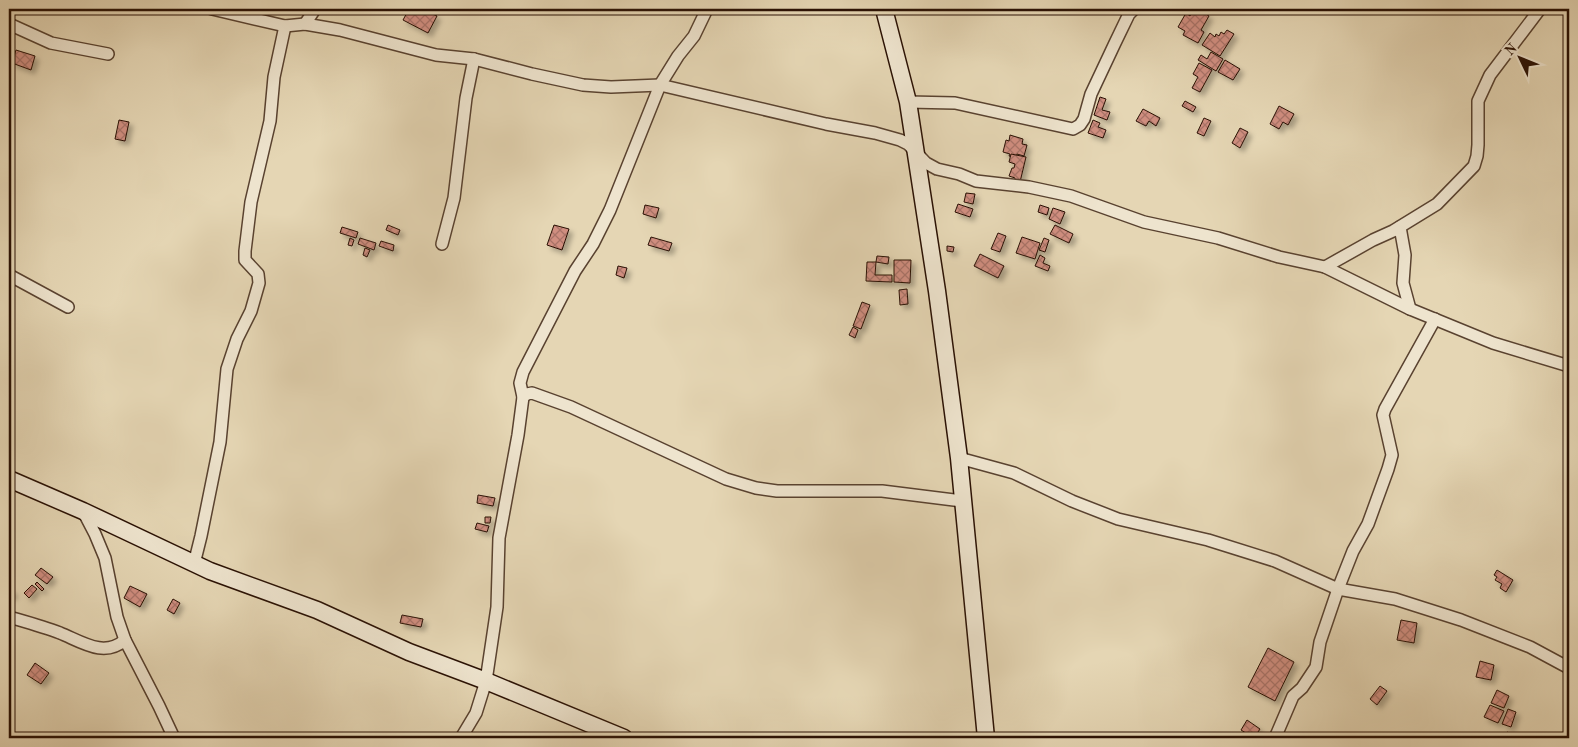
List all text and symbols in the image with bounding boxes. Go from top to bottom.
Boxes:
north arrow [1496,32,1546,82]
text: N [1502,41,1520,59]

